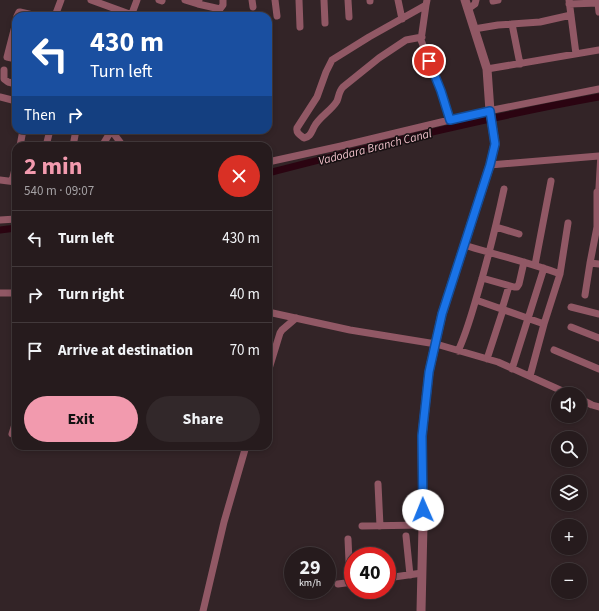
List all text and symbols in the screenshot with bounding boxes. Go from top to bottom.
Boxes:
text: 430 m [90,22,164,62]
icon: left [24,28,76,80]
pin [412,44,446,78]
icon: arrive [418,50,440,72]
text: Turn left [90,59,152,84]
icon: right [64,104,86,126]
text: Then [24,105,56,126]
water label: Vadodara Branch Canal [317,125,434,170]
text: 2 min [24,149,82,184]
button: close [218,155,260,197]
text: 540 m · 09:07 [24,182,94,200]
icon: left [24,228,46,250]
text: Turn left [58,228,114,249]
text: 430 m [222,228,260,249]
icon: right [24,284,46,306]
text: Turn right [58,284,124,305]
text: 40 m [230,284,260,305]
icon: arrive [24,340,46,362]
text: Arrive at destination [58,340,193,361]
text: 70 m [230,340,260,361]
map controls [551,387,587,599]
button: sound [551,387,587,423]
button: Exit [24,396,138,442]
button: Share [146,396,260,442]
button: search [551,431,587,467]
button: layers [551,475,587,511]
position arrow [402,489,444,531]
button: + [551,519,587,555]
speed limit sign: 40 [344,547,396,599]
text: 29 [299,554,321,582]
button: − [551,563,587,599]
text: km/h [299,576,321,590]

